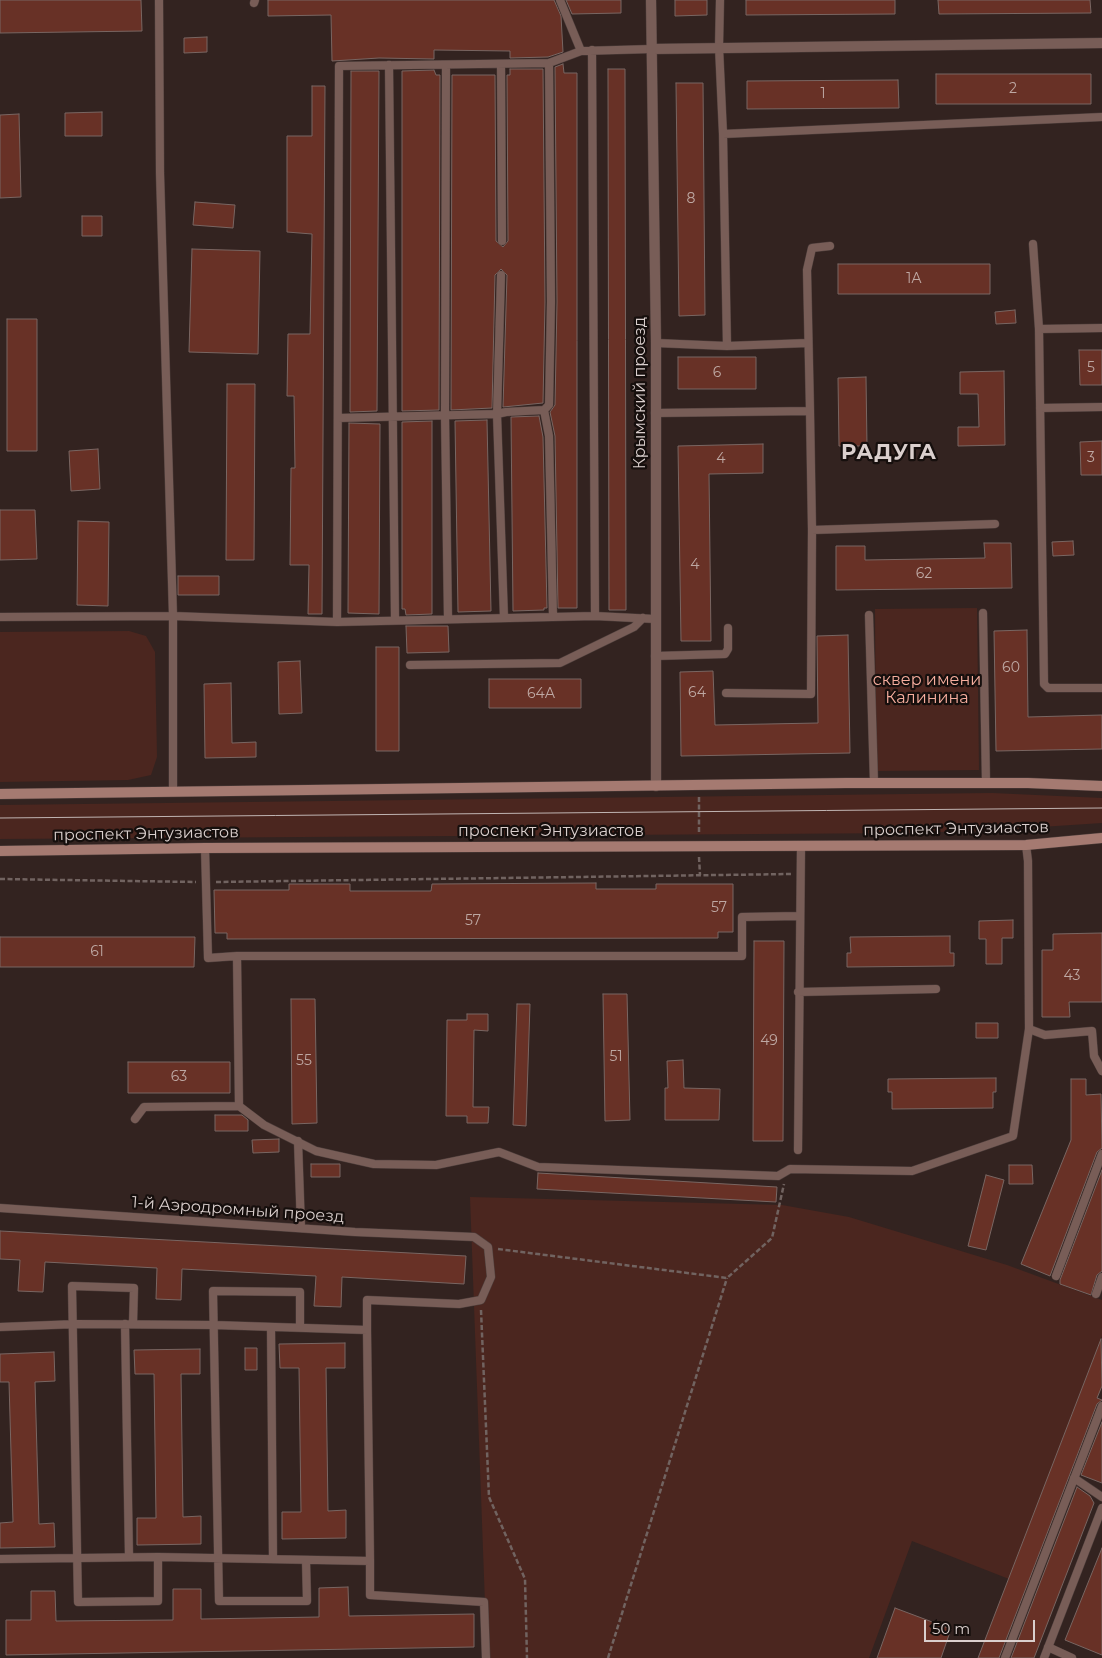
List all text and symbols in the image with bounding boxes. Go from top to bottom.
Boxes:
house number: 2 [1009,81,1017,97]
house number: 1 [820,86,826,102]
house number: 8 [687,191,695,207]
house number: 1А [906,271,922,287]
street label: Крымский проезд [630,317,650,469]
house number: 5 [1087,360,1095,376]
house number: 6 [713,365,721,381]
district label: РАДУГА [840,440,938,466]
house number: 3 [1087,450,1095,466]
house number: 4 [716,451,726,467]
house number: 4 [690,557,700,573]
house number: 62 [916,566,932,582]
house number: 60 [1002,660,1020,676]
park label: сквер имени Калинина [873,670,981,708]
house number: 64 [688,685,706,701]
house number: 64А [527,686,555,702]
street label: проспект Энтузиастов [863,818,1049,840]
street label: проспект Энтузиастов [458,821,644,841]
street label: проспект Энтузиастов [53,823,239,845]
house number: 57 [711,900,727,916]
house number: 57 [465,913,481,929]
house number: 61 [90,944,104,960]
house number: 43 [1064,968,1080,984]
house number: 49 [760,1033,778,1049]
house number: 51 [610,1049,622,1065]
house number: 55 [296,1053,312,1069]
house number: 63 [171,1069,187,1085]
street label: 1-й Аэродромный проезд [131,1193,345,1227]
scale bar [927,1610,1038,1642]
text: 50 m [932,1619,970,1638]

